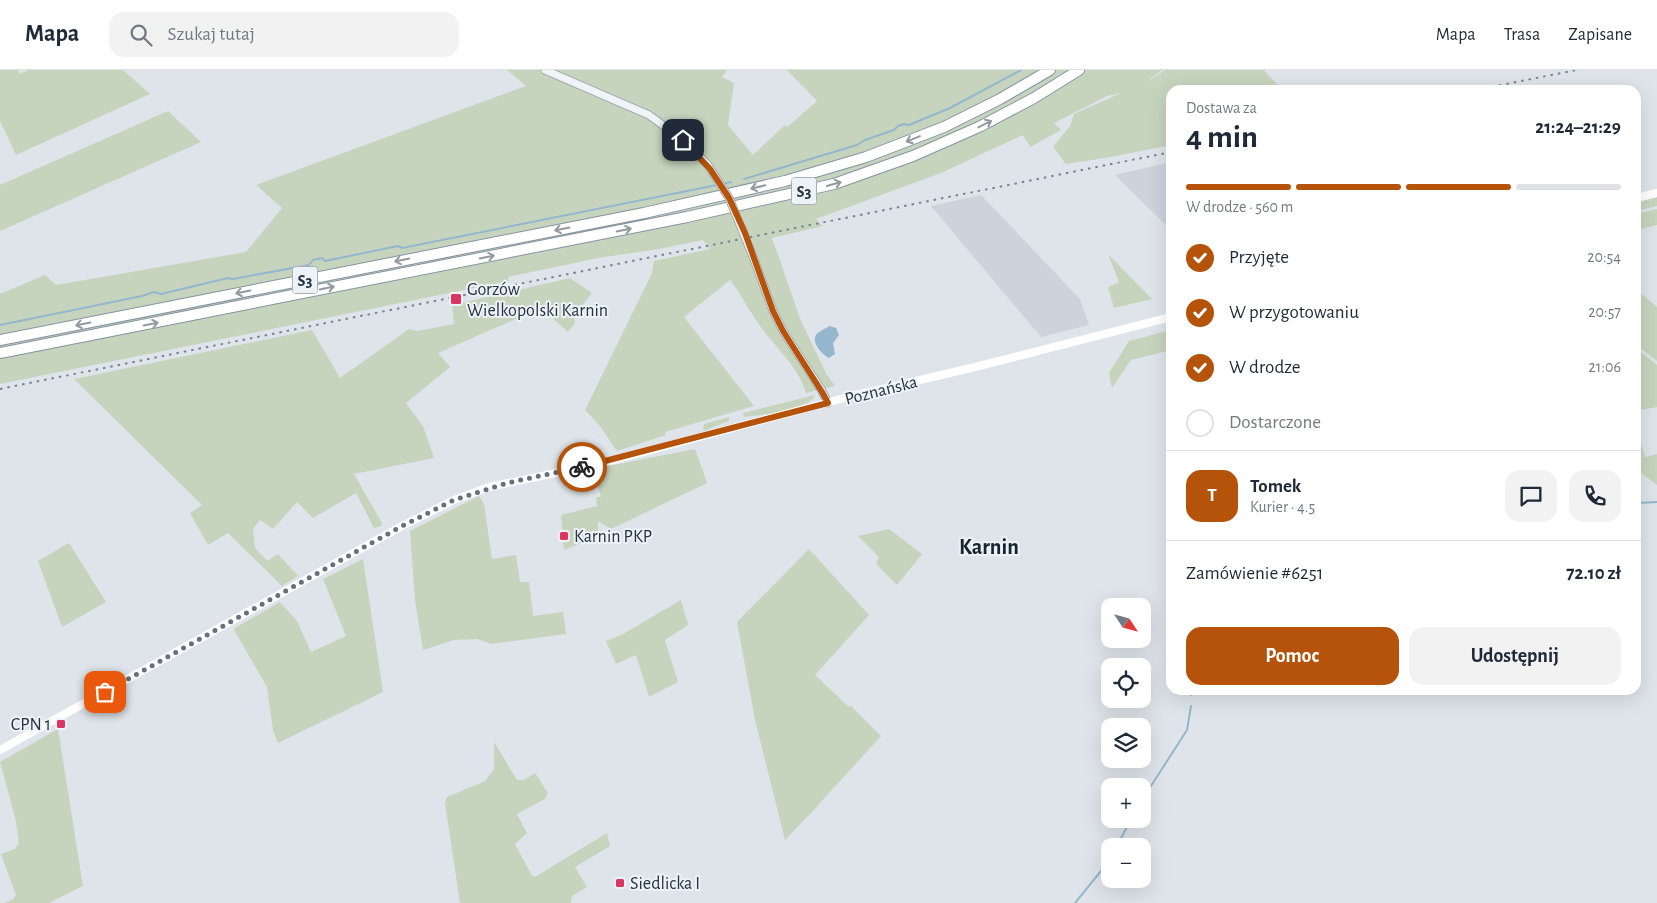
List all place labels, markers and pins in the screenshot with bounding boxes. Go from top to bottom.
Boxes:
pin [662,119,704,161]
place label: Gorzów Wielkopolski Karnin [467,281,608,320]
marker: Gorzów Wielkopolski Karnin [449,292,463,306]
place label: Karnin PKP [574,528,652,546]
marker: Karnin PKP [558,530,570,542]
pin [84,671,126,713]
place label: CPN 1 [11,716,51,734]
marker: CPN 1 [55,718,67,730]
place label: Siedlicka I [630,875,700,893]
marker: Siedlicka I [614,877,626,889]

